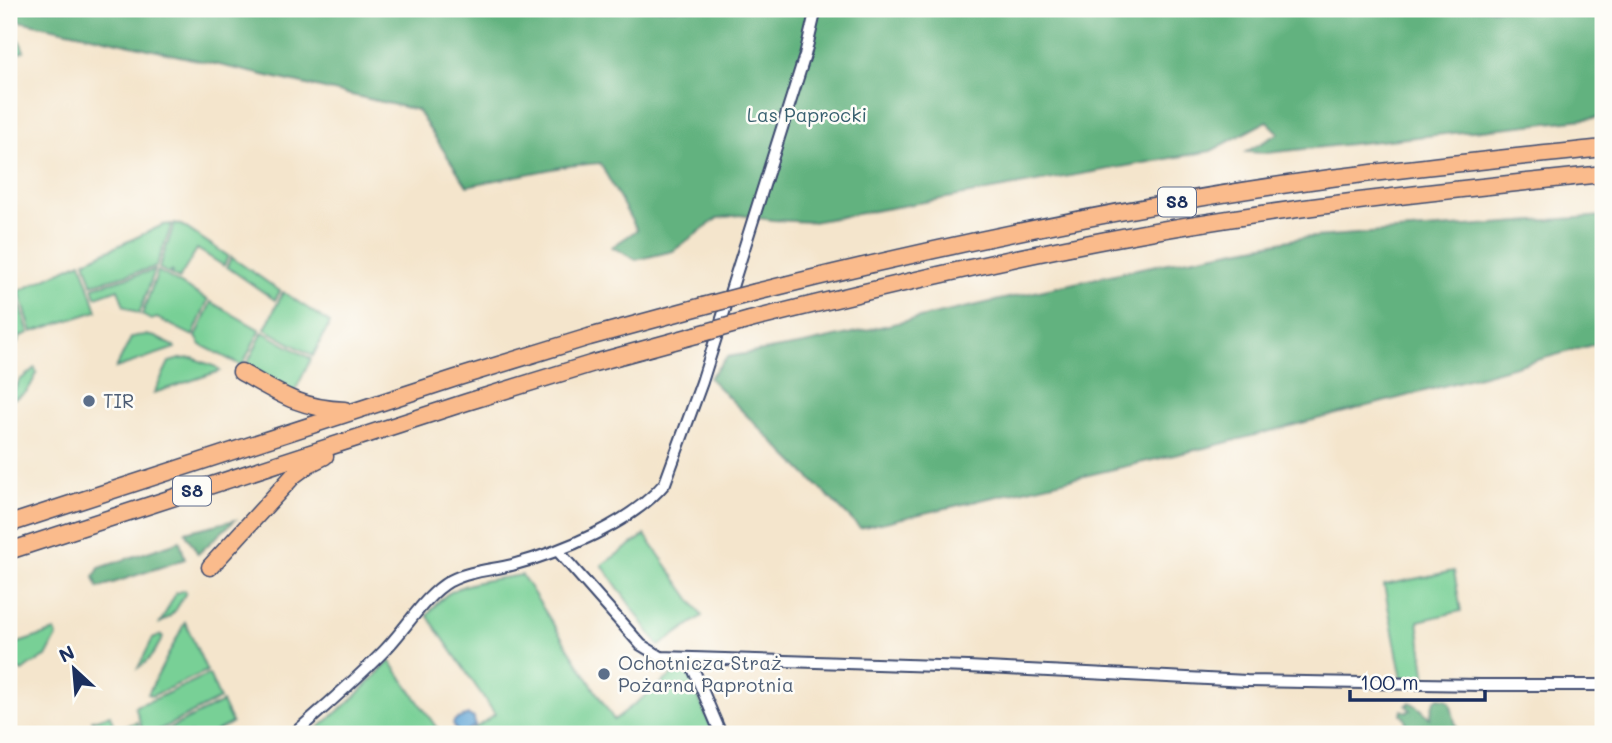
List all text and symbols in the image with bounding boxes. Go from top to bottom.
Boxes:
park label: Las Paprocki [747,102,867,127]
road number: S8 [1158,188,1196,216]
place label: TIR [103,388,134,413]
marker: TIR [81,393,97,409]
road number: S8 [173,476,211,505]
north arrow [38,634,108,704]
text: N [54,639,78,668]
place label: Ochotnicza Straż Pożarna Paprotnia [618,650,794,697]
scale bar [1350,659,1484,703]
marker: Ochotnicza Straż Pożarna Paprotnia [596,666,612,682]
text: 100 m [1360,668,1419,695]

